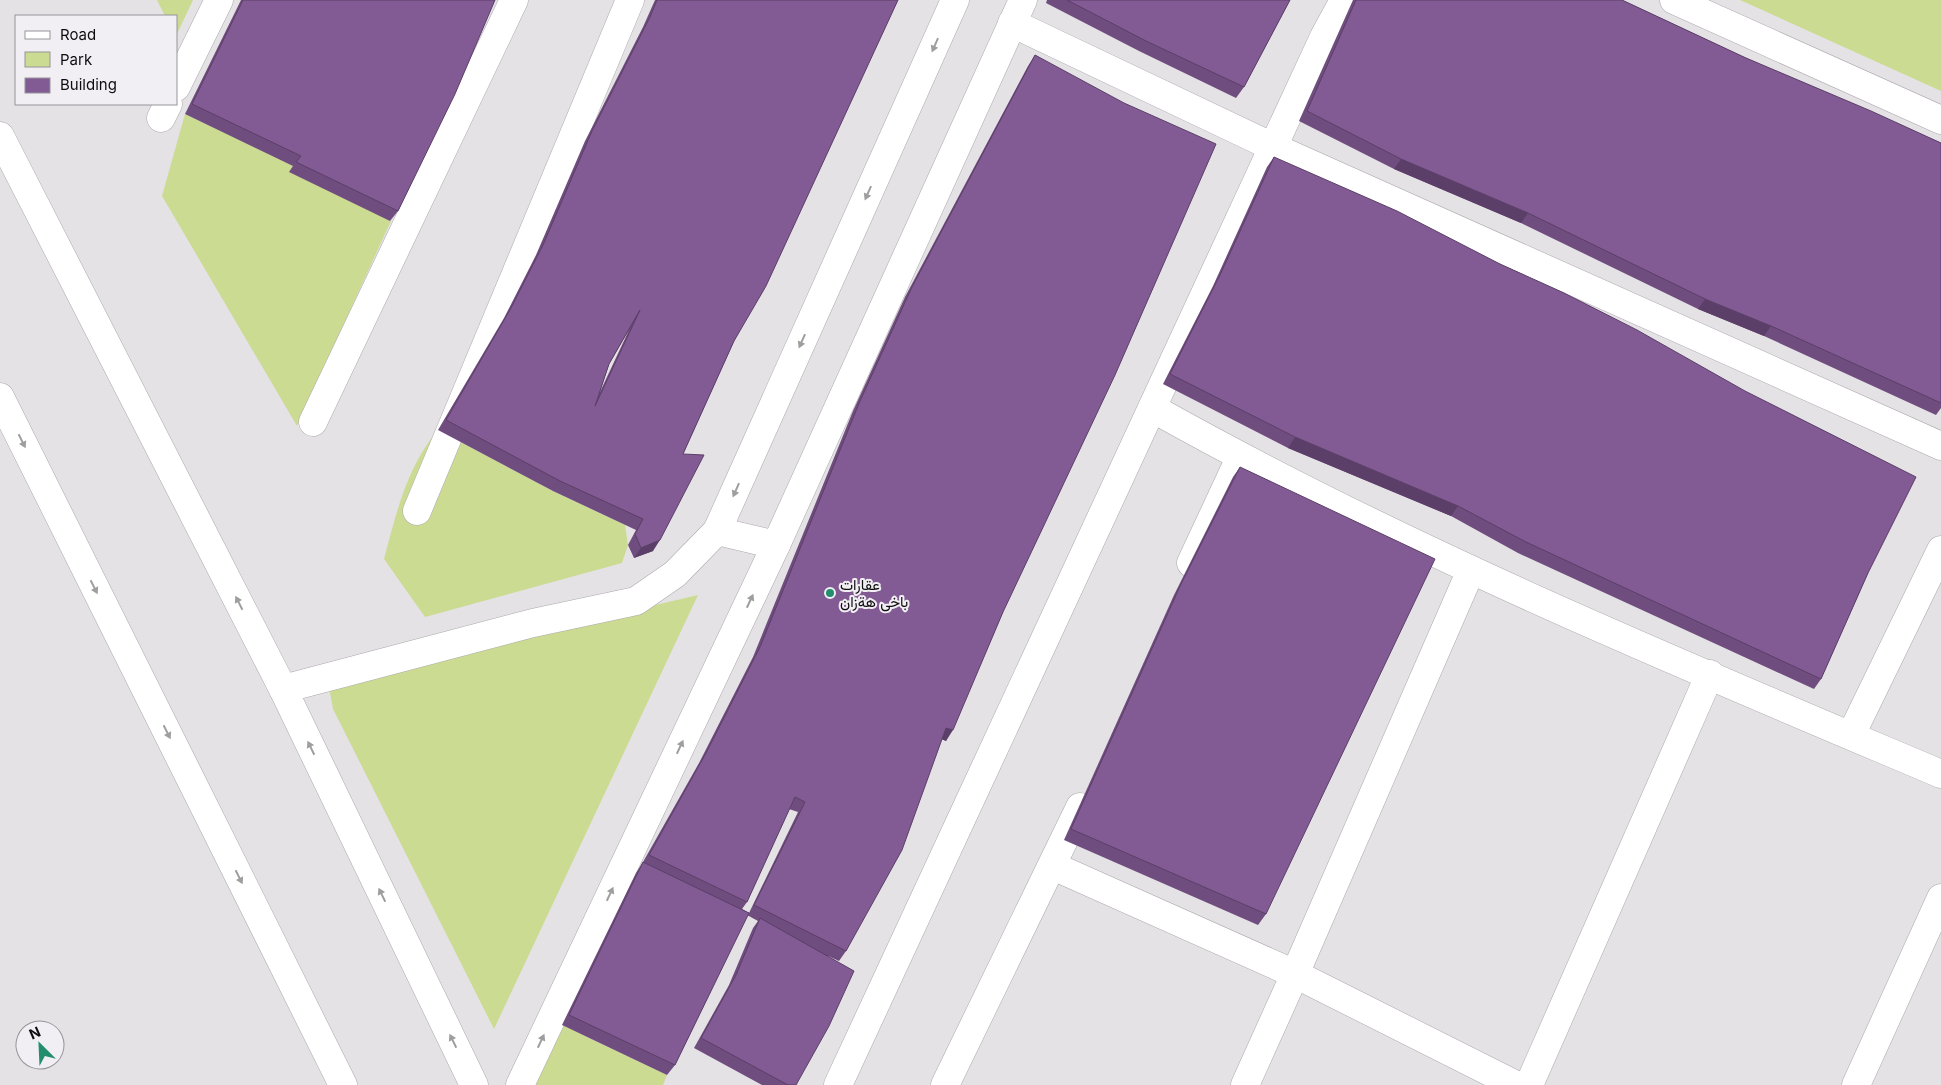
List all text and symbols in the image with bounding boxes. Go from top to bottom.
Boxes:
legend [15,15,178,105]
text: Road [60,25,96,44]
one-way arrow [930,37,939,52]
text: Park [60,50,93,69]
text: Building [60,75,117,94]
one-way arrow [864,186,872,200]
one-way arrow [798,334,806,348]
one-way arrow [18,434,26,448]
one-way arrow [731,483,739,497]
place label: عقارات باخی هةزان [840,575,908,612]
one-way arrow [90,579,98,594]
marker: عقارات باخی هةزان [824,587,836,599]
one-way arrow [746,594,754,608]
one-way arrow [235,596,243,610]
one-way arrow [163,725,171,739]
one-way arrow [676,740,684,754]
one-way arrow [307,741,315,756]
one-way arrow [235,870,243,885]
one-way arrow [607,887,615,901]
one-way arrow [378,888,386,902]
north arrow [15,1020,65,1070]
text: N [26,1023,43,1043]
one-way arrow [448,1034,456,1048]
one-way arrow [537,1034,545,1048]

